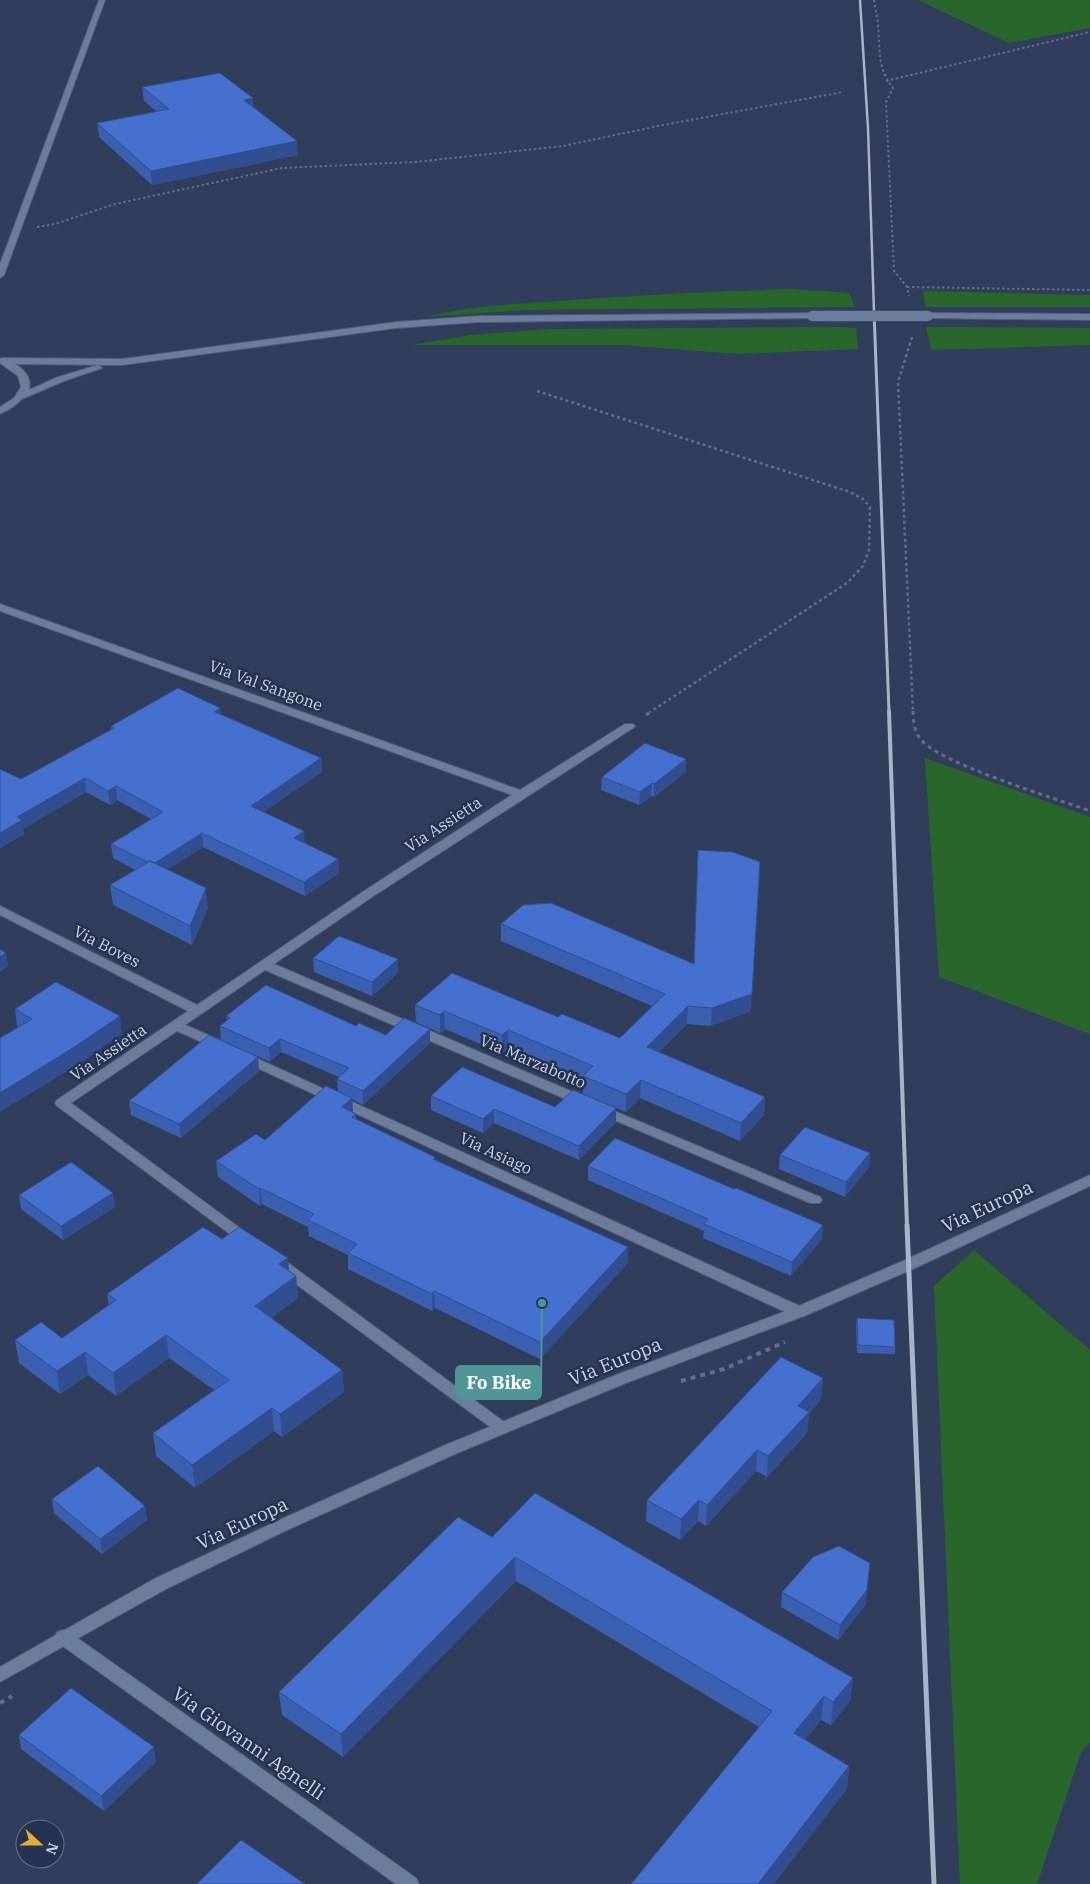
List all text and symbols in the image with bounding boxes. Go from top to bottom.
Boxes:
street label: Via Val Sangone [206,655,326,715]
street label: Via Assietta [401,792,485,856]
street label: Via Boves [70,921,144,971]
street label: Via Assietta [66,1019,150,1085]
street label: Via Marzabotto [477,1030,589,1092]
street label: Via Asiago [456,1127,536,1179]
street label: Via Europa [937,1174,1037,1238]
street label: Via Europa [565,1331,665,1391]
callout: Fo Bike [456,1366,541,1399]
text: Fo Bike [466,1371,532,1394]
street label: Via Europa [192,1491,292,1555]
street label: Via Giovanni Agnelli [168,1681,330,1805]
north arrow [15,1819,65,1869]
text: N [42,1840,63,1857]

